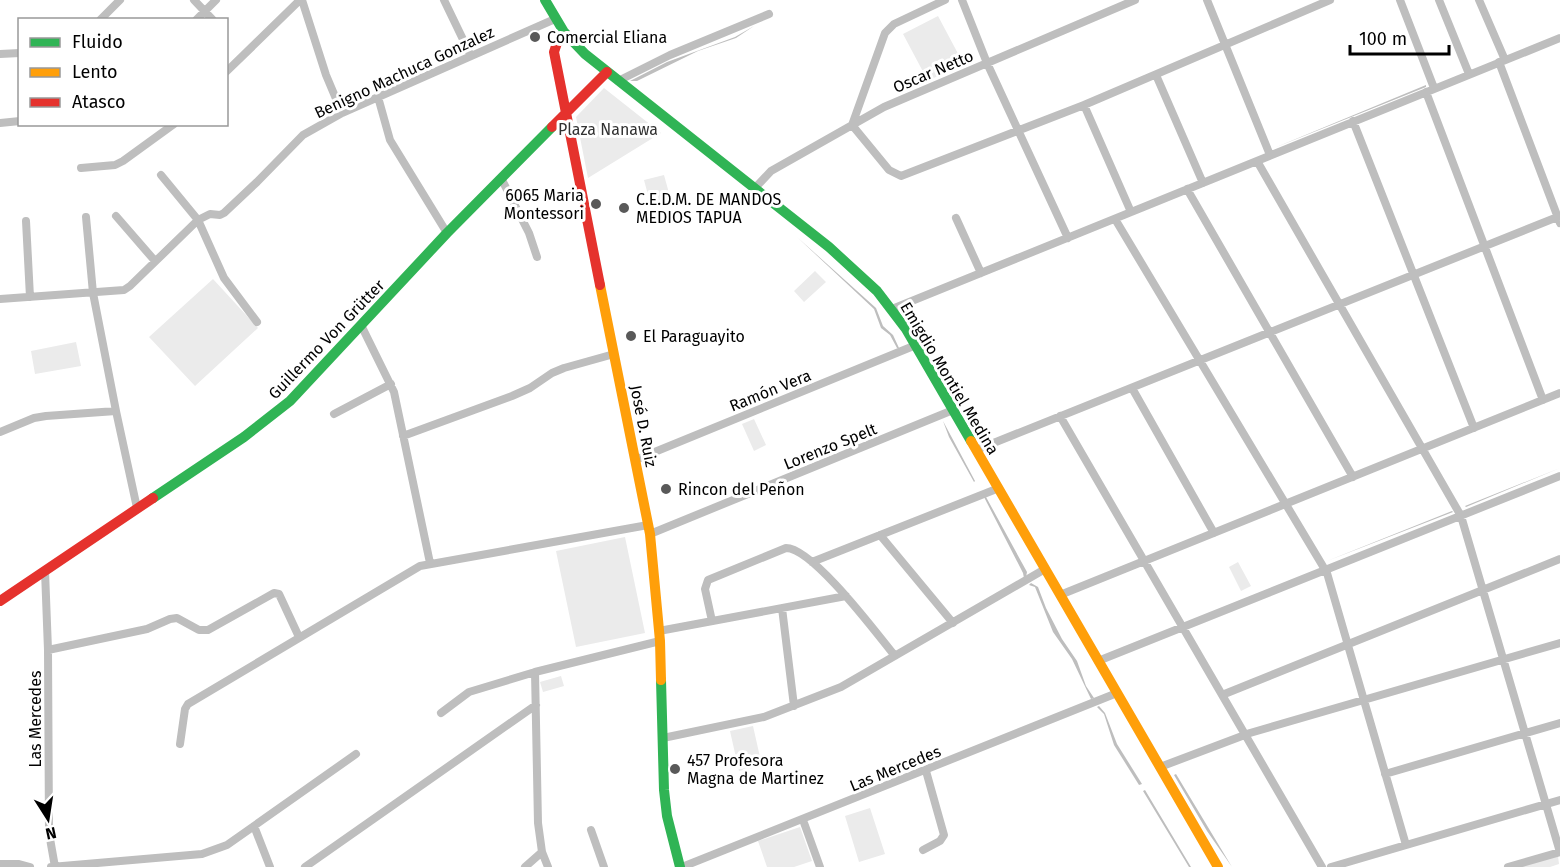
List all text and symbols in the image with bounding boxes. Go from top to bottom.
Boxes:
legend [18,18,228,126]
scale bar [1350,18,1449,56]
street label: Benigno Machuca Gonzalez [311,22,497,122]
place label: Comercial Eliana [547,28,667,47]
text: 100 m [1359,28,1407,50]
marker: Comercial Eliana [528,30,542,44]
text: Fluido [72,31,123,53]
street label: Oscar Netto [890,46,976,97]
text: Lento [72,61,118,83]
text: Atasco [72,91,125,113]
park label: Plaza Nanawa [558,120,658,139]
place label: 6065 Maria Montessori [504,186,584,223]
place label: C.E.D.M. DE MANDOS MEDIOS TAPUA [636,190,782,227]
marker: 6065 Maria Montessori [589,197,603,211]
marker: C.E.D.M. DE MANDOS MEDIOS TAPUA [617,201,631,215]
street label: Guillermo Von Grütter [264,275,389,403]
street label: Emigdio Montiel Medina [896,298,1003,458]
place label: El Paraguayito [643,327,745,346]
marker: El Paraguayito [624,329,638,343]
street label: Ramón Vera [727,365,814,415]
street label: José D. Ruiz [626,383,661,469]
street label: Lorenzo Spelt [781,419,880,474]
place label: Rincon del Peñon [678,480,805,499]
marker: Rincon del Peñon [659,482,673,496]
street label: Las Mercedes [26,671,45,767]
street label: Las Mercedes [847,742,944,795]
place label: 457 Profesora Magna de Martinez [687,751,824,788]
marker: 457 Profesora Magna de Martinez [668,762,682,776]
north arrow [18,789,78,849]
text: N [44,823,58,844]

